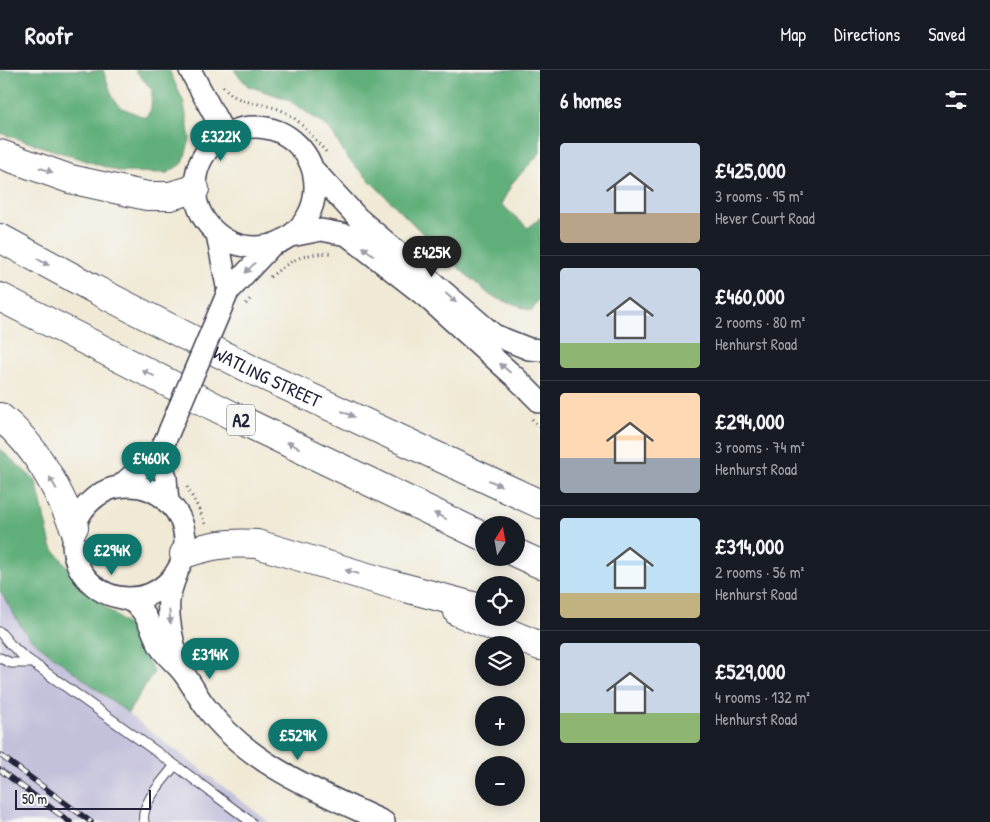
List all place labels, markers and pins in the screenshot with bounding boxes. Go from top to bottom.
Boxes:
pin: £322K [186,119,256,162]
pin: £425K [397,236,467,278]
pin: £460K [116,442,186,484]
pin: £294K [77,534,147,576]
pin: £314K [175,638,245,680]
pin: £529K [263,718,333,761]

